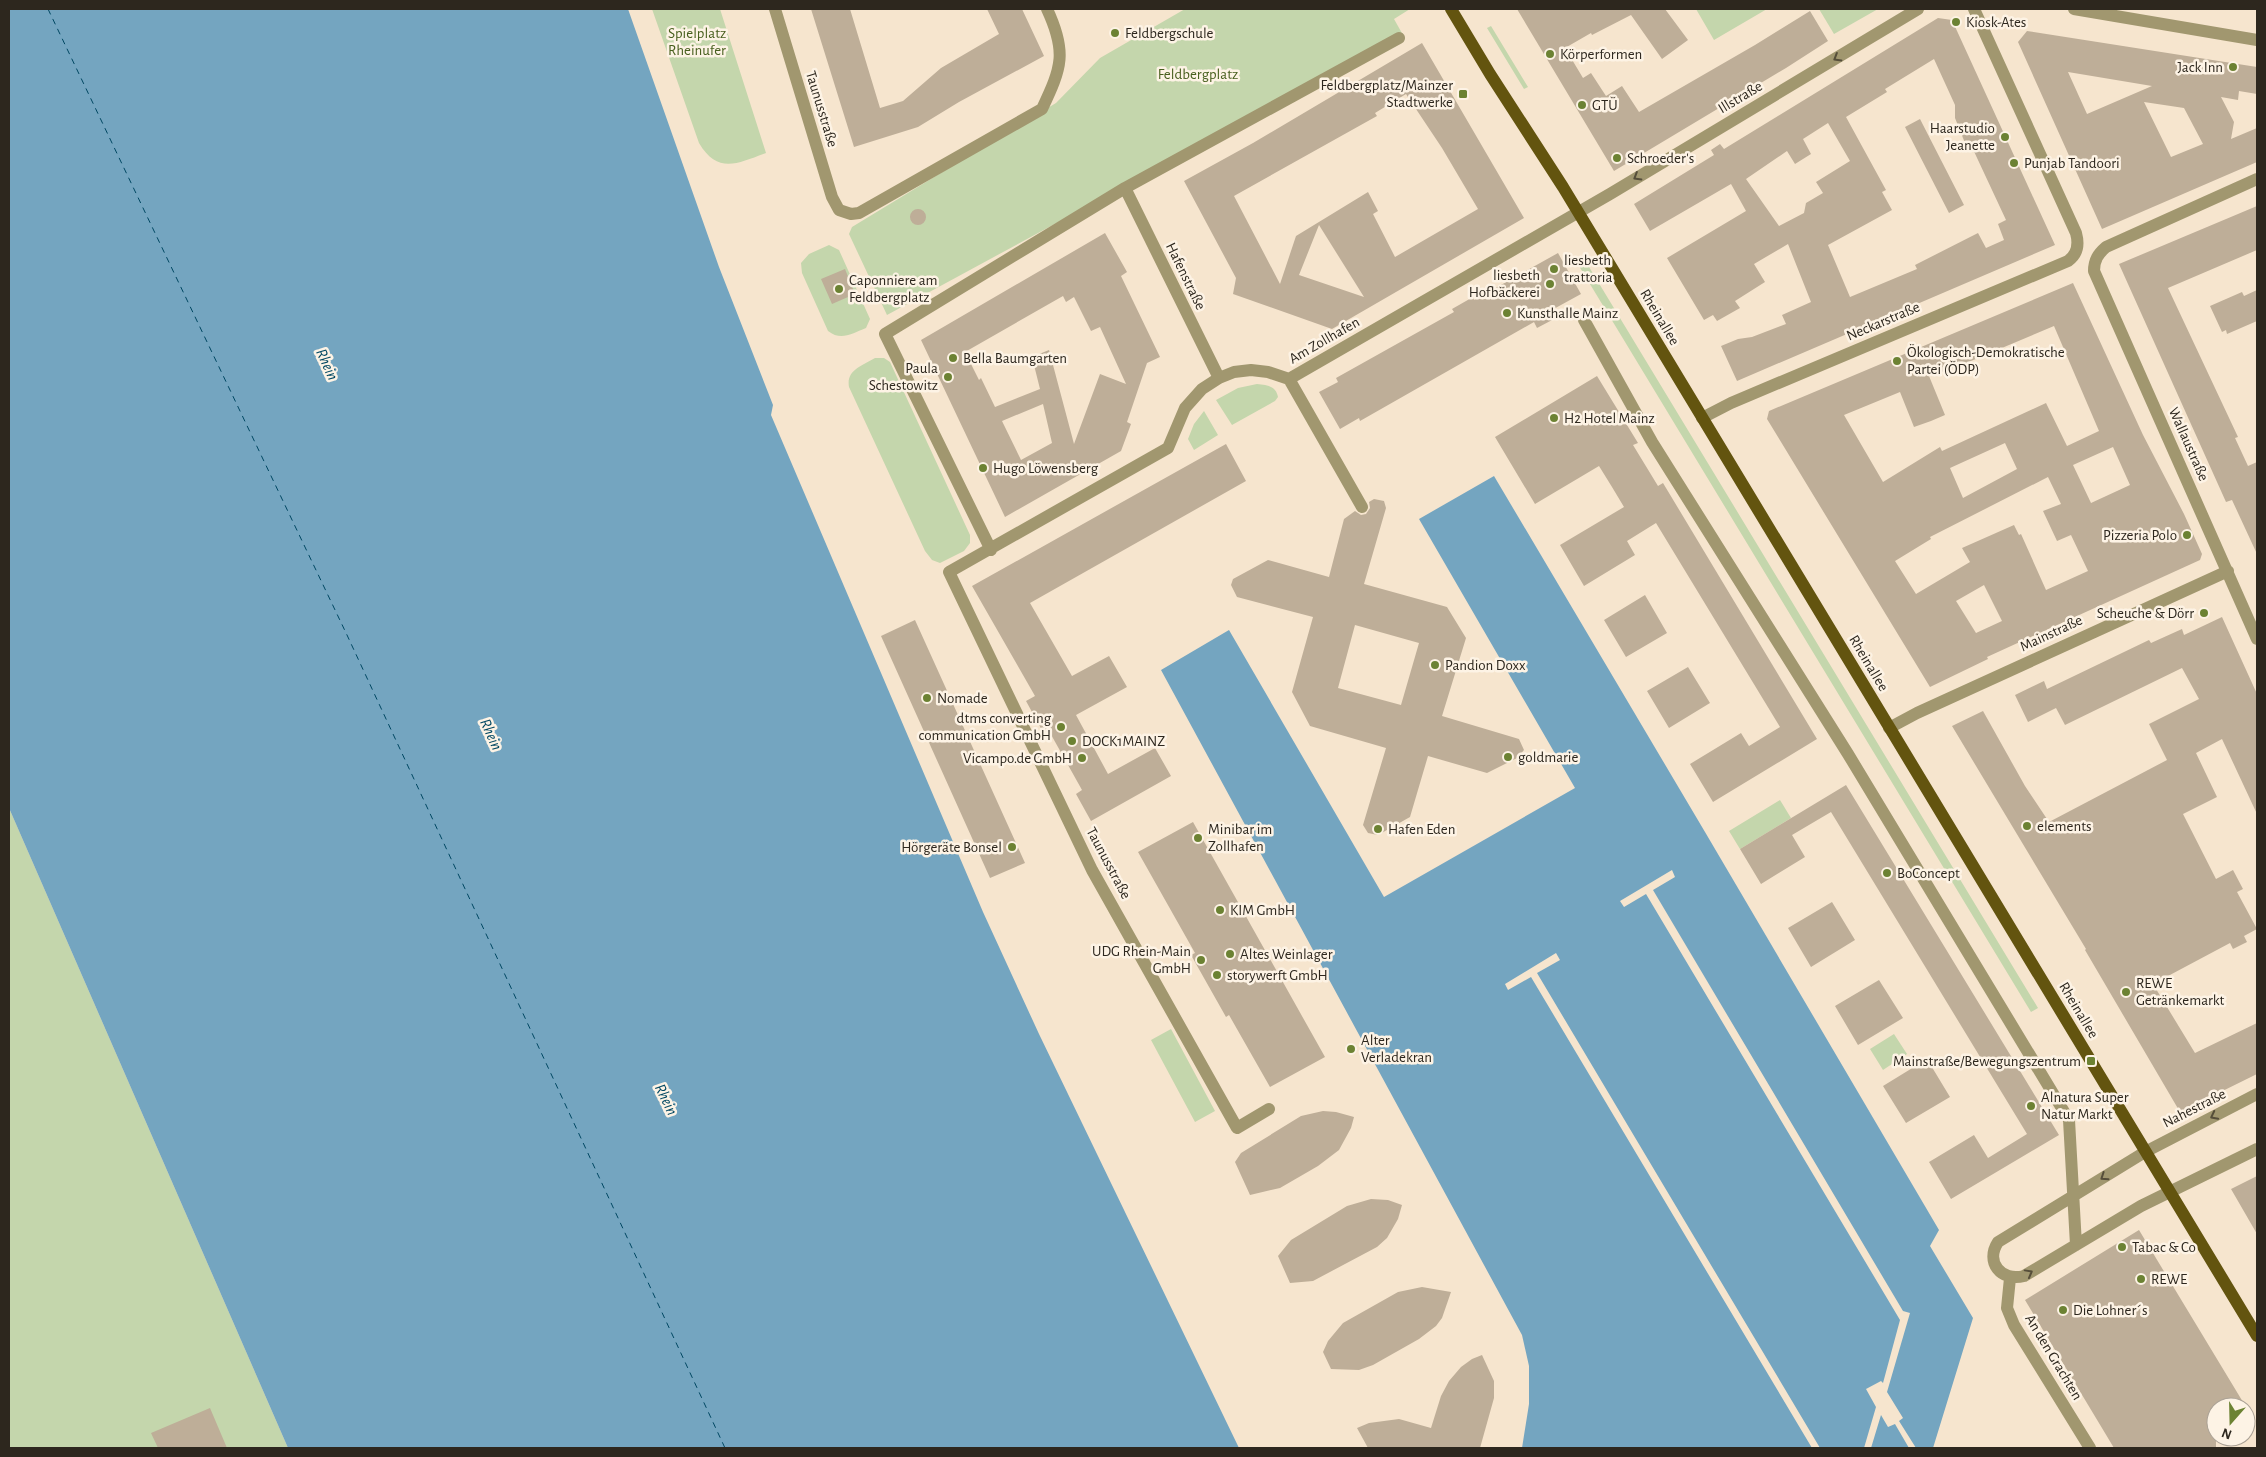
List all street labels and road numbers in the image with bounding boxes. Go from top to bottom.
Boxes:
street label: Taunusstraße [803,69,840,149]
street label: Illstraße [1716,78,1765,116]
street label: Hafenstraße [1163,240,1208,312]
street label: Rheinallee [1637,287,1682,348]
street label: Neckarstraße [1844,299,1922,344]
street label: Am Zollhafen [1286,314,1362,367]
street label: Wallaustraße [2166,405,2211,483]
street label: Mainstraße [2018,612,2085,654]
street label: Rheinallee [1846,633,1891,694]
street label: Taunusstraße [1083,825,1134,902]
street label: Rheinallee [2056,980,2101,1041]
street label: Nahestraße [2160,1086,2228,1131]
street label: An den Grachten [2022,1312,2085,1403]

